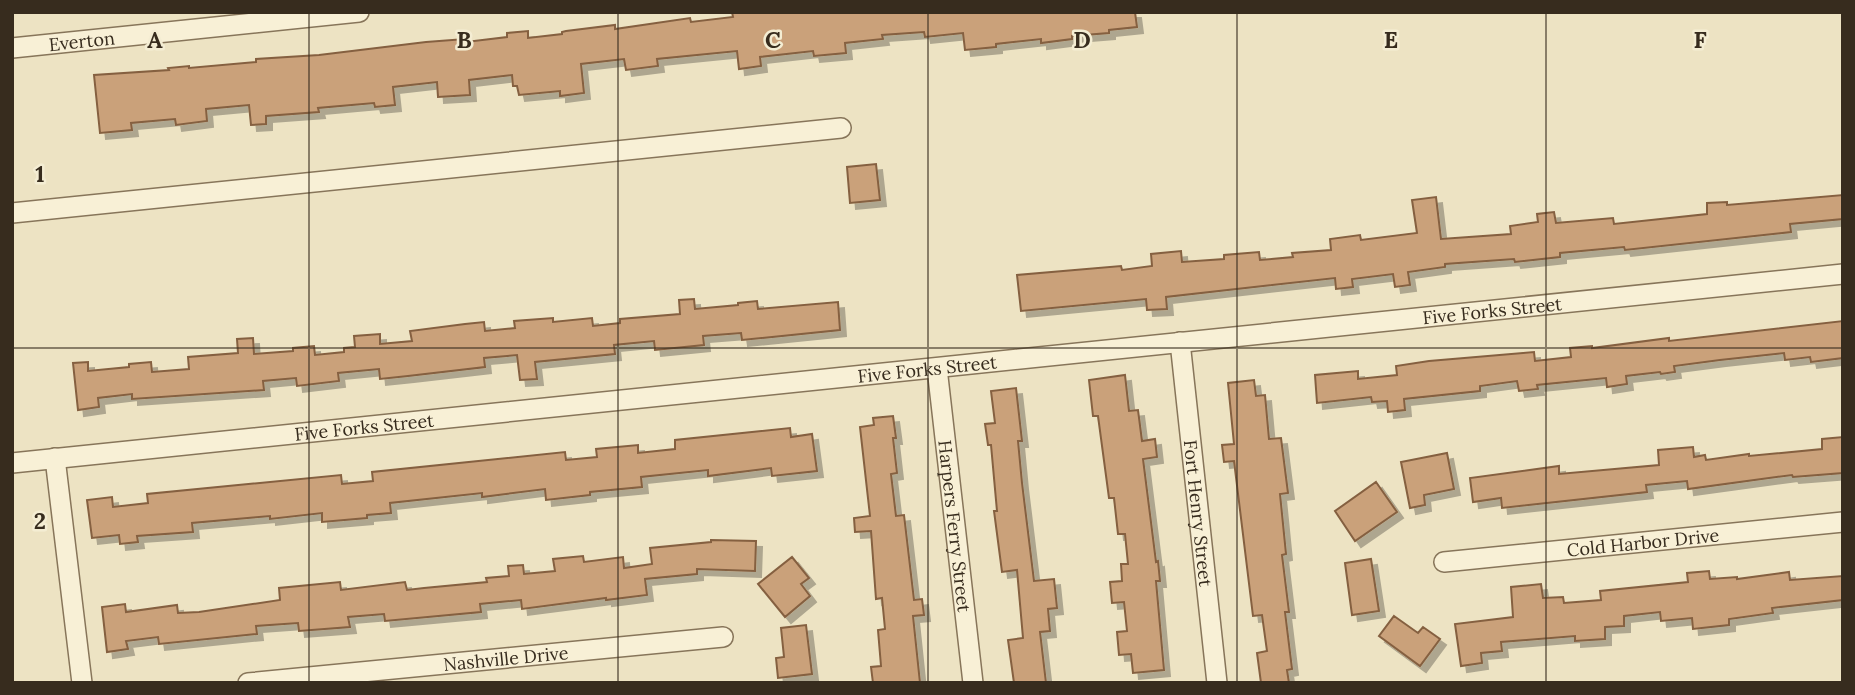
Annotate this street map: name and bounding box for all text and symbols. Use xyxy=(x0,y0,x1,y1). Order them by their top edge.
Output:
text: A xyxy=(147,25,163,54)
text: B xyxy=(456,25,472,54)
text: C xyxy=(765,25,781,54)
text: D xyxy=(1073,25,1091,54)
text: E xyxy=(1384,25,1398,54)
text: F xyxy=(1693,25,1707,54)
street label: Everton xyxy=(48,26,116,56)
text: 1 xyxy=(35,159,45,188)
street label: Five Forks Street xyxy=(1421,292,1563,329)
street label: Five Forks Street xyxy=(856,350,998,387)
street label: Five Forks Street xyxy=(293,408,435,445)
street label: Fort Henry Street xyxy=(1179,438,1218,588)
street label: Harpers Ferry Street xyxy=(934,439,976,613)
text: 2 xyxy=(34,506,46,535)
street label: Cold Harbor Drive xyxy=(1566,523,1721,561)
street label: Nashville Drive xyxy=(442,641,570,676)

